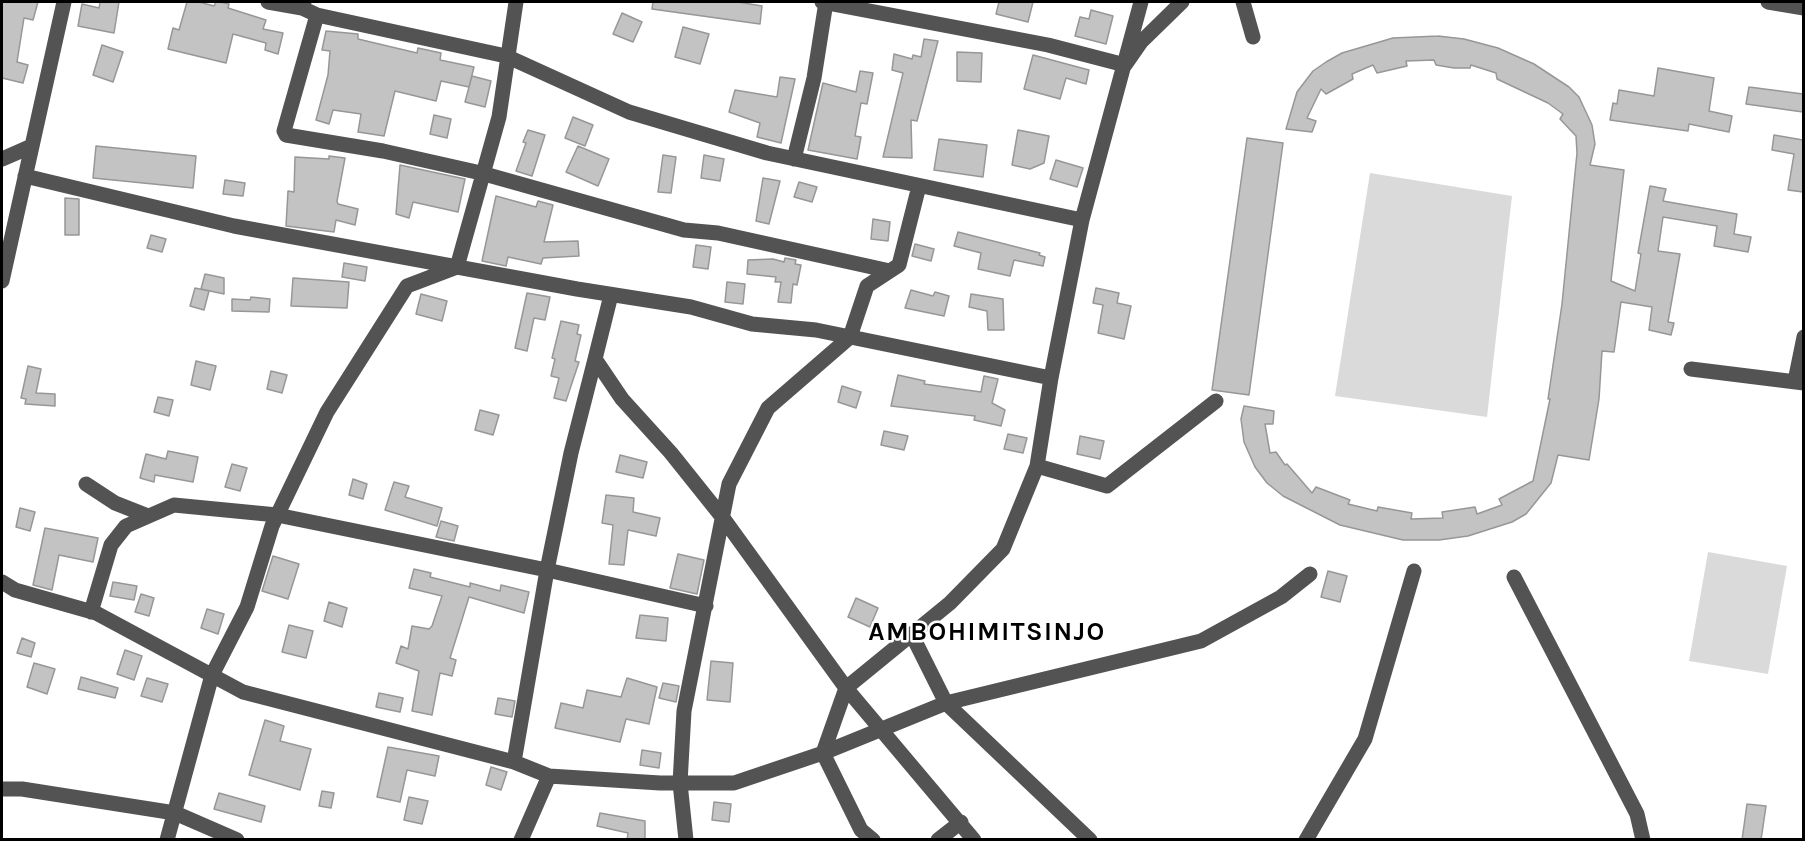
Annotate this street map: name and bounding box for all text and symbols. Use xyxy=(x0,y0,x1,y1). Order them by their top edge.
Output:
district label: AMBOHIMITSINJO xyxy=(868,617,1106,649)

